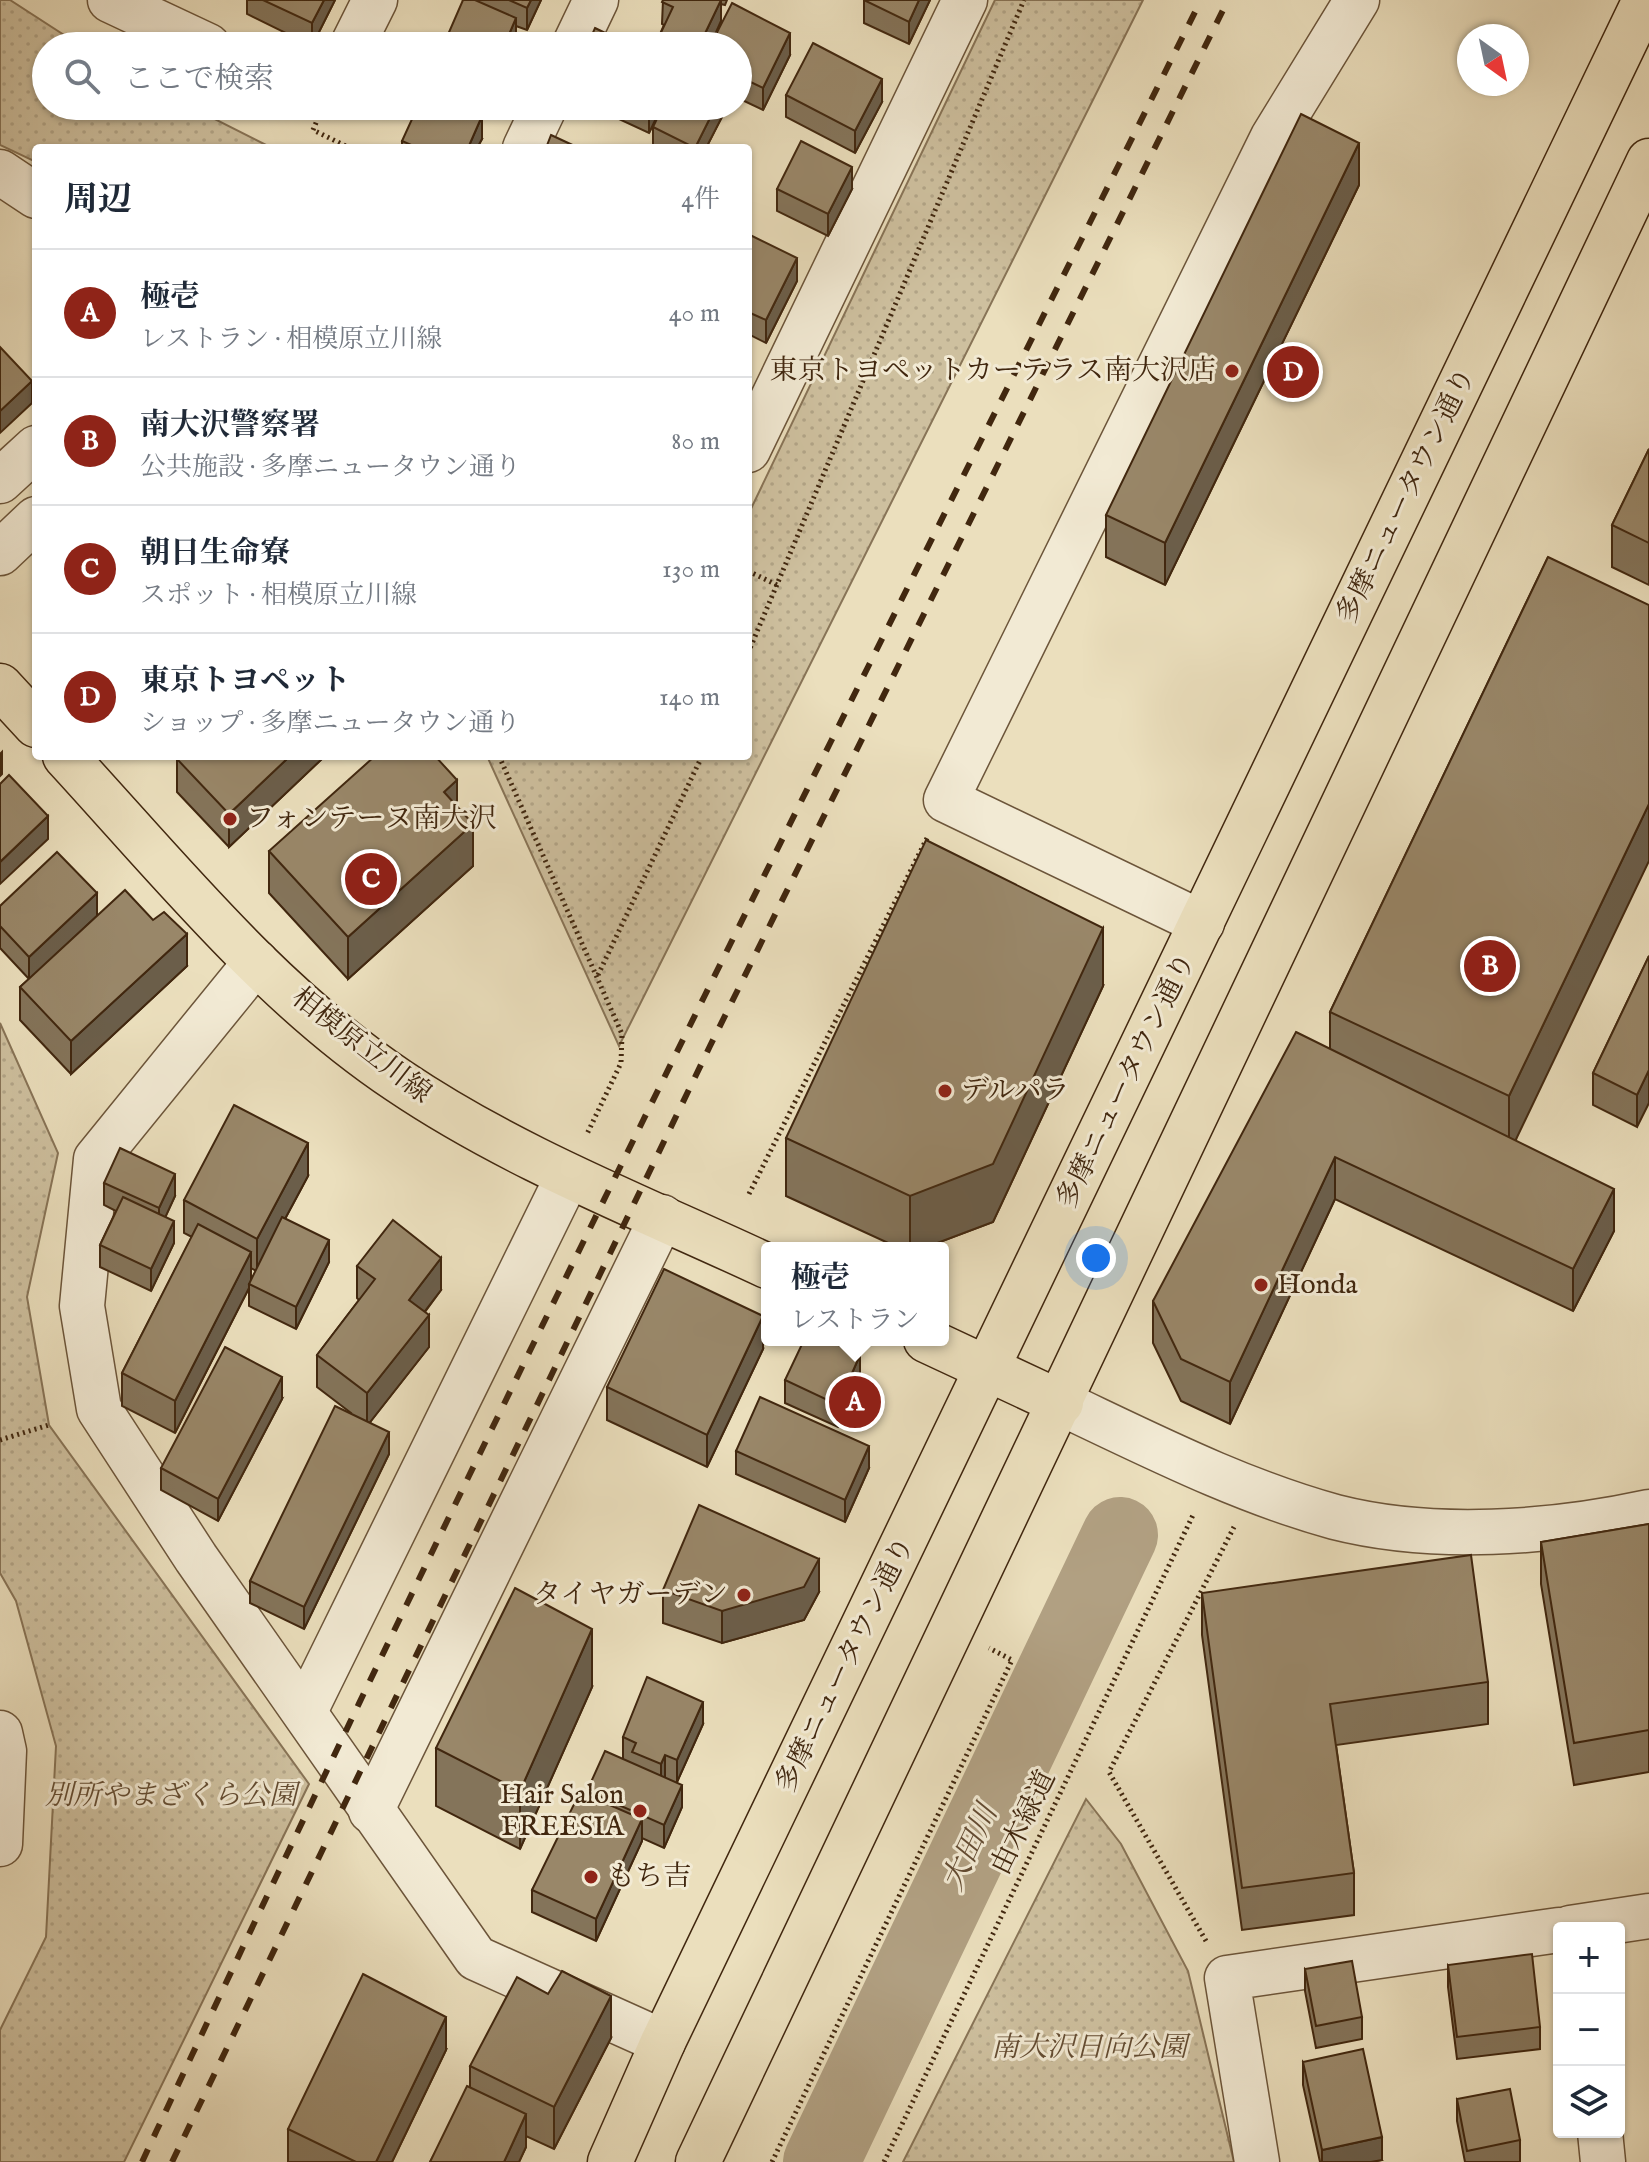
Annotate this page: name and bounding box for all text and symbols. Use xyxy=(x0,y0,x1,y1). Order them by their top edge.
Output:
north arrow xyxy=(1457,24,1529,96)
search box xyxy=(32,32,752,120)
icon: search xyxy=(60,54,104,98)
text: ここで検索 xyxy=(124,61,274,99)
text: 周辺 xyxy=(64,179,132,222)
text: 4件 xyxy=(681,183,720,216)
text: 極壱 xyxy=(140,279,200,317)
text: A xyxy=(81,297,99,330)
text: 40 m xyxy=(669,297,720,330)
text: レストラン · 相模原立川線 xyxy=(140,323,442,356)
pin: D xyxy=(1267,342,1319,402)
place label: 東京トヨペットカーテラス南大沢店 xyxy=(770,354,1216,389)
marker: 東京トヨペットカーテラス南大沢店 xyxy=(1223,362,1241,380)
street label: 多摩ニュータウン通り xyxy=(1330,362,1484,630)
text: 南大沢警察署 xyxy=(140,407,320,445)
text: B xyxy=(81,425,99,458)
text: 80 m xyxy=(671,425,720,458)
text: 公共施設 · 多摩ニュータウン通り xyxy=(140,451,521,484)
text: 朝日生命寮 xyxy=(140,535,290,573)
text: C xyxy=(81,553,99,586)
text: 130 m xyxy=(662,553,720,586)
text: スポット · 相模原立川線 xyxy=(140,579,417,612)
text: 東京トヨペット xyxy=(140,663,350,701)
text: D xyxy=(80,681,100,714)
text: 140 m xyxy=(659,681,720,714)
text: ショップ · 多摩ニュータウン通り xyxy=(140,707,521,740)
place label: フォンテーヌ南大沢 xyxy=(246,802,497,837)
marker: フォンテーヌ南大沢 xyxy=(221,810,239,828)
pin: C xyxy=(345,849,397,909)
pin: B xyxy=(1464,936,1516,996)
street label: 多摩ニュータウン通り xyxy=(1050,947,1204,1215)
street label: 相模原立川線 xyxy=(284,980,438,1112)
place label: デルパラ xyxy=(961,1074,1070,1109)
marker: デルパラ xyxy=(936,1082,954,1100)
your location xyxy=(1076,1238,1116,1278)
popup xyxy=(761,1242,949,1346)
text: 極壱 xyxy=(790,1260,850,1298)
place label: Honda xyxy=(1277,1268,1358,1303)
marker: Honda xyxy=(1252,1276,1270,1294)
text: レストラン xyxy=(790,1304,920,1337)
pin: A xyxy=(829,1372,881,1432)
street label: 多摩ニュータウン通り xyxy=(769,1531,923,1799)
place label: タイヤガーデン xyxy=(533,1578,728,1613)
marker: タイヤガーデン xyxy=(735,1586,753,1604)
street label: 由木緑道 xyxy=(984,1765,1064,1881)
place label: Hair Salon FREESIA xyxy=(500,1778,625,1845)
park label: 別所やまざくら公園 xyxy=(45,1779,301,1814)
water label: 大田川 xyxy=(935,1796,1009,1897)
marker: Hair Salon FREESIA xyxy=(631,1802,649,1820)
place label: もち吉 xyxy=(607,1860,691,1895)
marker: もち吉 xyxy=(582,1868,600,1886)
map controls xyxy=(1553,1922,1625,2138)
button: + xyxy=(1553,1922,1625,1994)
button: − xyxy=(1553,1994,1625,2066)
park label: 南大沢日向公園 xyxy=(991,2031,1191,2066)
button: layers xyxy=(1553,2066,1625,2138)

